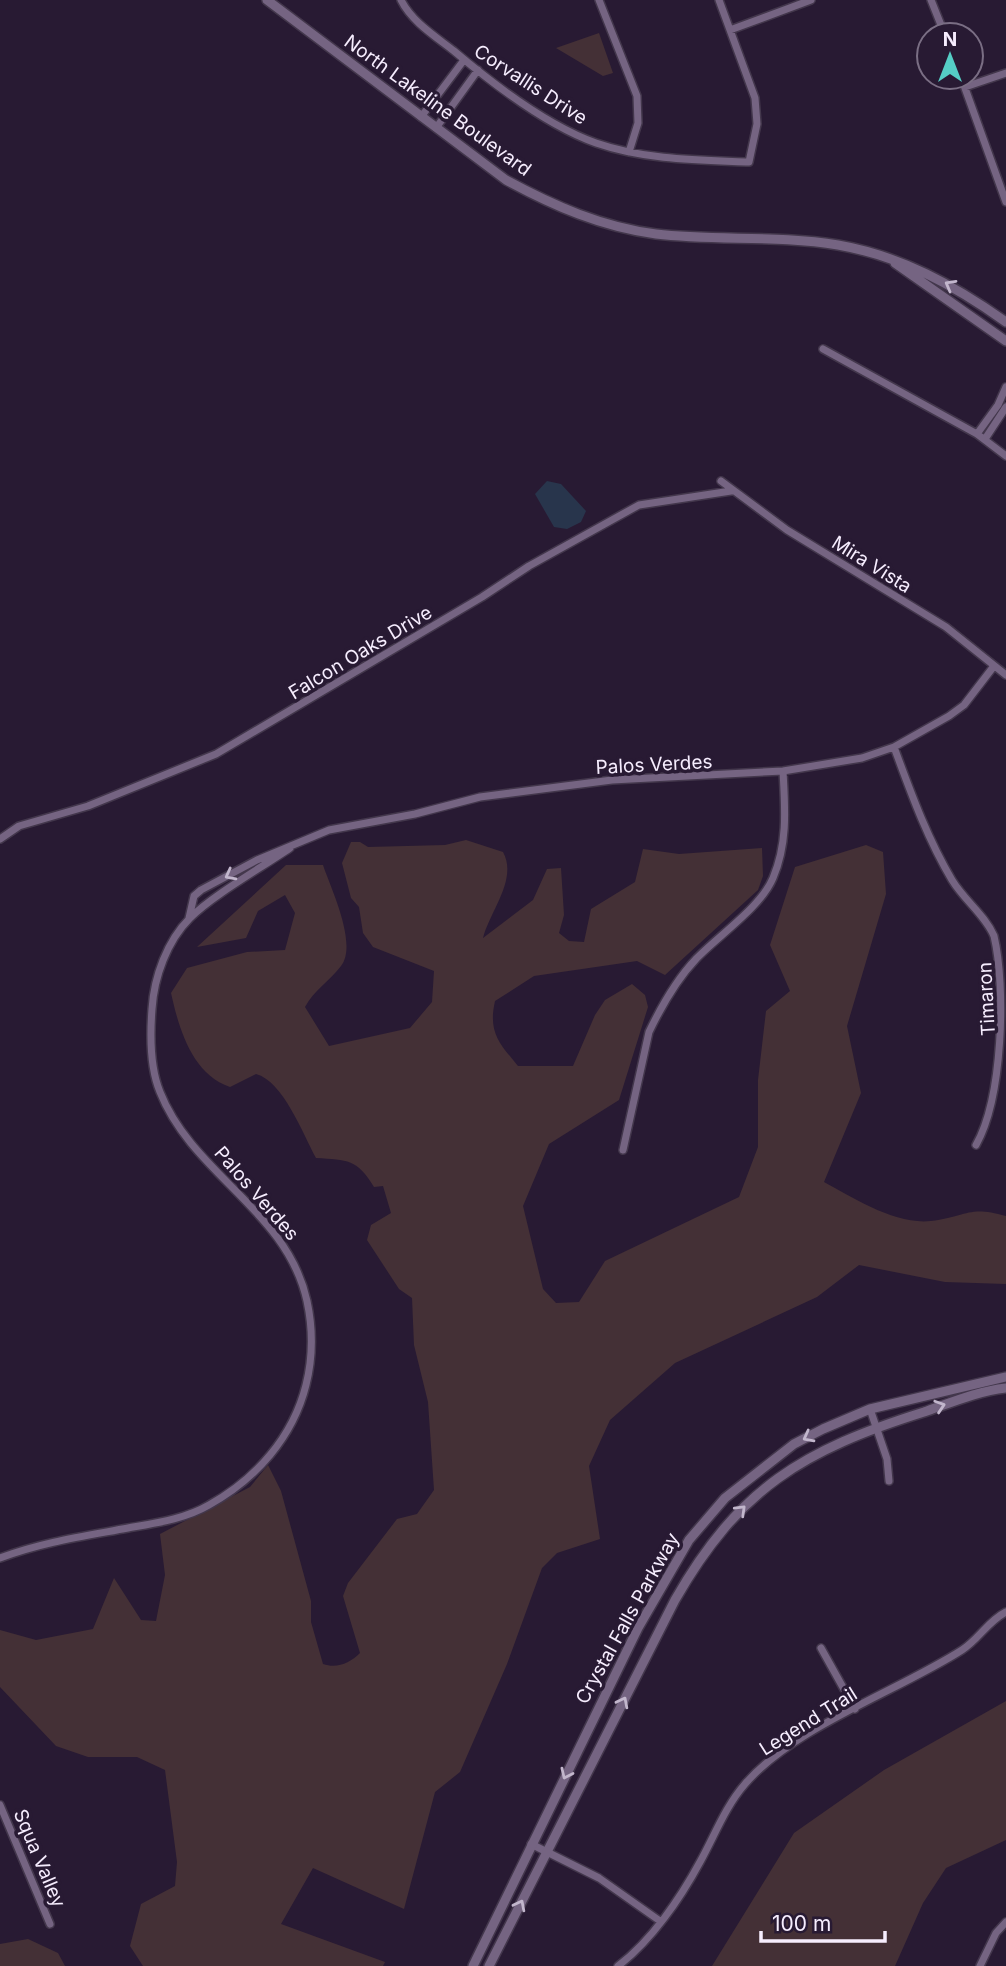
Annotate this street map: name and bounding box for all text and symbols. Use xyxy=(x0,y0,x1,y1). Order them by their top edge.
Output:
north arrow xyxy=(915,21,985,91)
text: N xyxy=(943,28,957,51)
street label: North Lakeline Boulevard xyxy=(340,30,536,181)
street label: Corvallis Drive xyxy=(470,39,592,130)
one-way arrow xyxy=(944,280,957,293)
street label: Mira Vista xyxy=(828,531,916,598)
street label: Falcon Oaks Drive xyxy=(284,601,436,704)
street label: Palos Verdes xyxy=(595,750,713,779)
one-way arrow xyxy=(225,866,237,880)
street label: Timaron xyxy=(973,962,1000,1036)
street label: Palos Verdes xyxy=(210,1142,304,1245)
one-way arrow xyxy=(934,1400,946,1415)
one-way arrow xyxy=(803,1428,815,1442)
one-way arrow xyxy=(733,1505,746,1518)
street label: Crystal Falls Parkway xyxy=(571,1528,684,1708)
street label: Legend Trail xyxy=(755,1682,861,1761)
one-way arrow xyxy=(614,1697,628,1709)
one-way arrow xyxy=(560,1767,574,1779)
street label: Squa Valley xyxy=(9,1806,71,1911)
scale bar xyxy=(761,1899,885,1943)
one-way arrow xyxy=(512,1900,526,1913)
text: 100 m xyxy=(772,1911,831,1936)

